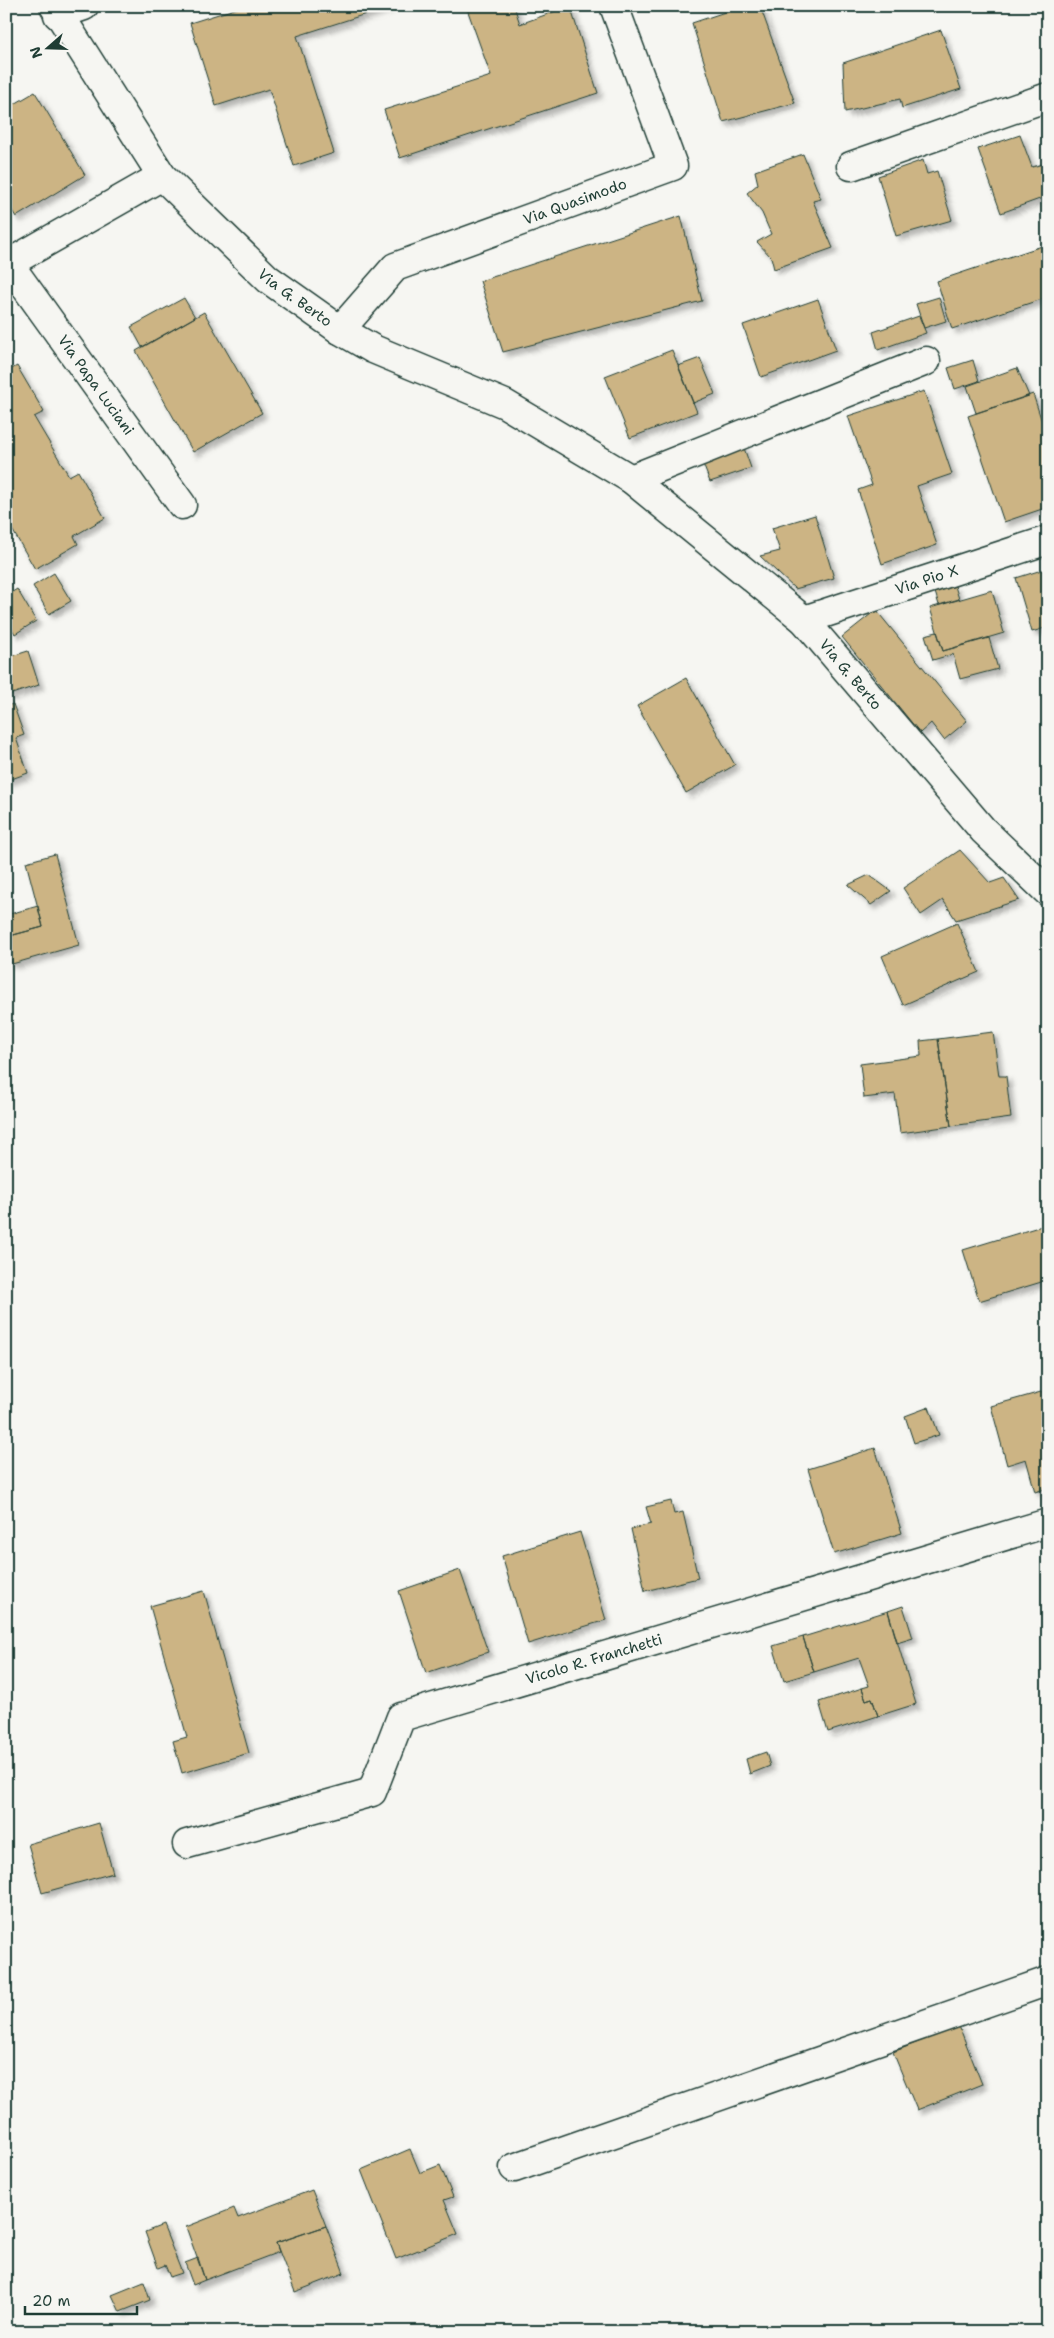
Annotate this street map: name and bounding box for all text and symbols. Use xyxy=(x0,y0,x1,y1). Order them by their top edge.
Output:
north arrow xyxy=(22,22,72,72)
text: N xyxy=(25,44,46,61)
street label: Via Quasimodo xyxy=(520,174,629,230)
street label: Via G. Berto xyxy=(253,264,336,331)
street label: Via Papa Luciani xyxy=(53,331,139,439)
street label: Via Pio X xyxy=(893,560,961,599)
street label: Via G. Berto xyxy=(815,635,886,714)
street label: Vicolo R. Franchetti xyxy=(523,1629,665,1689)
scale bar xyxy=(25,2283,138,2315)
text: 20 m xyxy=(32,2291,71,2311)

